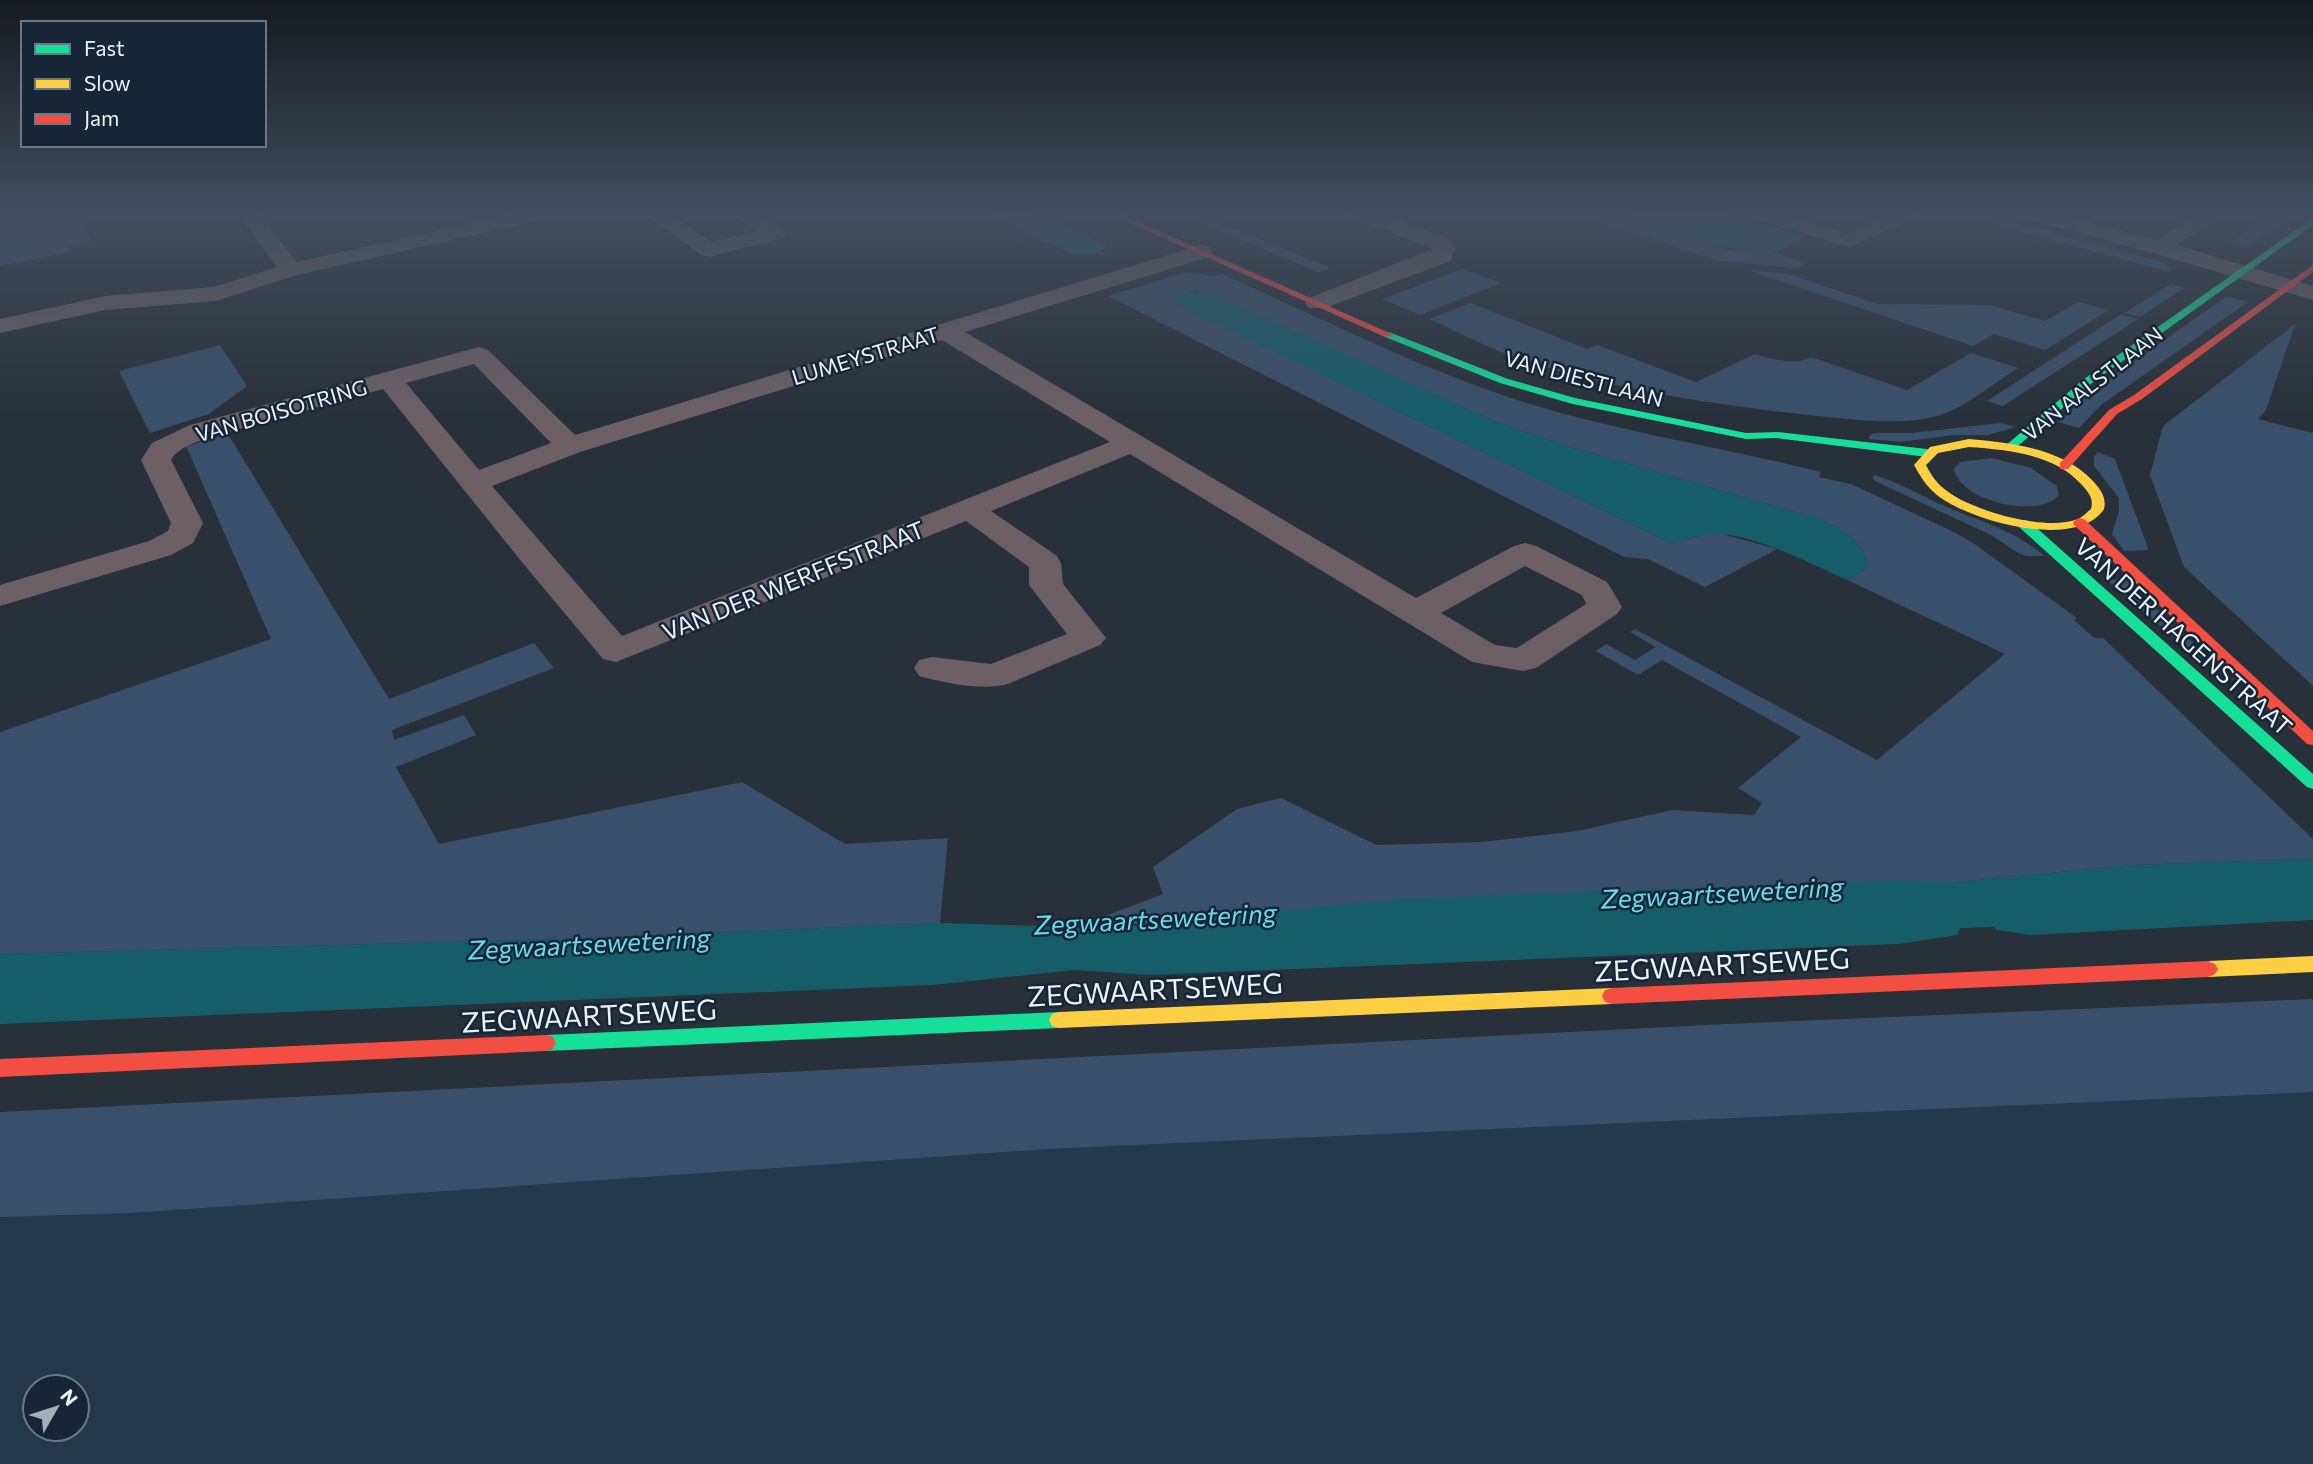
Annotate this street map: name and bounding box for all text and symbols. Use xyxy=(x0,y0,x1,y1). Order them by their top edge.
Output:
legend xyxy=(21,21,266,147)
text: Fast xyxy=(84,35,125,60)
text: Slow xyxy=(84,70,131,95)
text: Jam xyxy=(84,105,119,130)
street label: LUMEYSTRAAT xyxy=(788,321,942,389)
street label: VAN AALSTLAAN xyxy=(2017,321,2167,445)
street label: VAN DIESTLAAN xyxy=(1502,345,1666,411)
street label: VAN BOISOTRING xyxy=(192,374,370,446)
street label: VAN DER WERFFSTRAAT xyxy=(658,514,928,646)
street label: VAN DER HAGENSTRAAT xyxy=(2070,531,2298,741)
water label: Zegwaartsewetering xyxy=(1599,870,1845,914)
water label: Zegwaartsewetering xyxy=(1032,896,1278,940)
water label: Zegwaartsewetering xyxy=(466,921,712,965)
street label: ZEGWAARTSEWEG xyxy=(1593,940,1851,988)
street label: ZEGWAARTSEWEG xyxy=(1026,965,1284,1013)
street label: ZEGWAARTSEWEG xyxy=(460,991,718,1039)
north arrow xyxy=(21,1373,91,1443)
text: N xyxy=(56,1384,83,1410)

